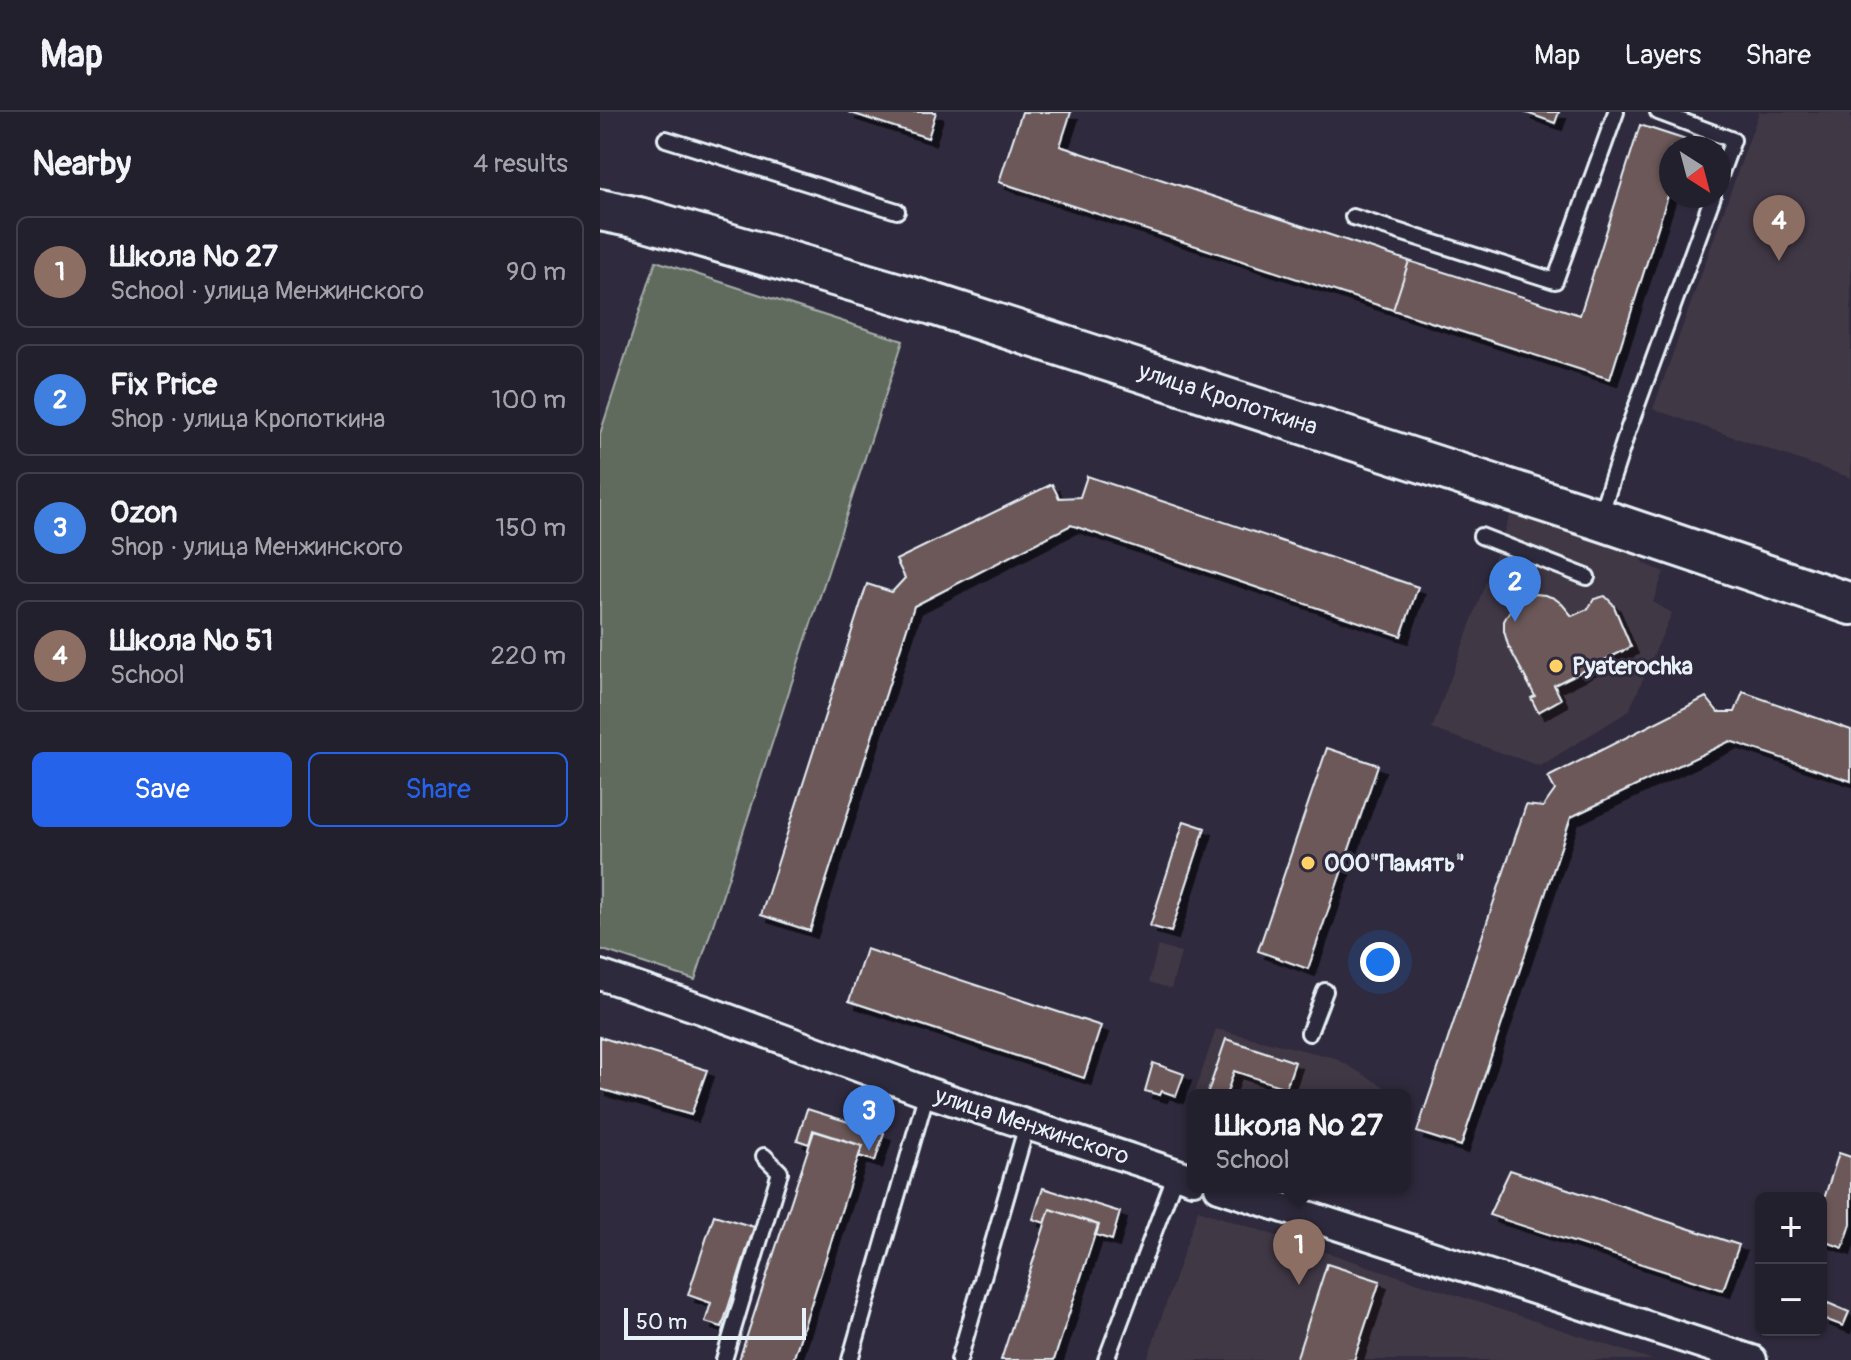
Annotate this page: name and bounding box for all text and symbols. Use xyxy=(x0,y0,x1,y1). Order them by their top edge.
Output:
text: Map xyxy=(40,31,103,79)
text: Map xyxy=(1534,38,1580,73)
text: Layers xyxy=(1624,38,1701,73)
text: Share xyxy=(1745,38,1811,73)
north arrow xyxy=(1659,136,1731,208)
text: Nearby xyxy=(32,143,131,186)
text: 4 results xyxy=(473,148,568,180)
pin: 4 xyxy=(1753,195,1805,261)
text: Школа № 27 xyxy=(110,238,278,275)
text: 1 xyxy=(55,256,65,288)
text: 90 m xyxy=(506,256,566,288)
text: School · улица Менжинского xyxy=(110,275,424,307)
street label: улица Кропоткина xyxy=(1134,356,1321,442)
text: Fix Price xyxy=(110,366,217,403)
text: 2 xyxy=(53,384,67,416)
text: 100 m xyxy=(492,384,566,416)
text: Shop · улица Кропоткина xyxy=(110,403,385,435)
text: Ozon xyxy=(110,494,177,531)
text: 3 xyxy=(53,512,67,544)
text: 150 m xyxy=(495,512,566,544)
text: Shop · улица Менжинского xyxy=(110,531,403,563)
pin: 2 xyxy=(1489,556,1541,622)
text: Школа № 51 xyxy=(110,622,273,659)
text: 4 xyxy=(52,640,68,672)
text: 220 m xyxy=(490,640,566,672)
place label: Pyaterochka xyxy=(1572,652,1693,681)
marker: Pyaterochka xyxy=(1547,657,1565,675)
text: School xyxy=(110,659,185,691)
button: Save xyxy=(32,752,292,827)
button: Share xyxy=(308,752,568,827)
place label: ООО"Память" xyxy=(1324,849,1465,878)
marker: ООО"Память" xyxy=(1299,854,1317,872)
your location xyxy=(1360,942,1400,982)
street label: улица Менжинского xyxy=(930,1081,1133,1171)
pin: 3 xyxy=(843,1085,895,1151)
popup xyxy=(1187,1089,1411,1193)
text: Школа № 27 xyxy=(1215,1107,1383,1144)
text: School xyxy=(1215,1144,1290,1176)
map controls xyxy=(1755,1192,1827,1336)
button: + xyxy=(1755,1192,1827,1264)
pin: 1 xyxy=(1273,1219,1325,1285)
button: − xyxy=(1755,1264,1827,1336)
scale bar xyxy=(624,1304,806,1340)
text: 50 m xyxy=(636,1308,687,1336)

